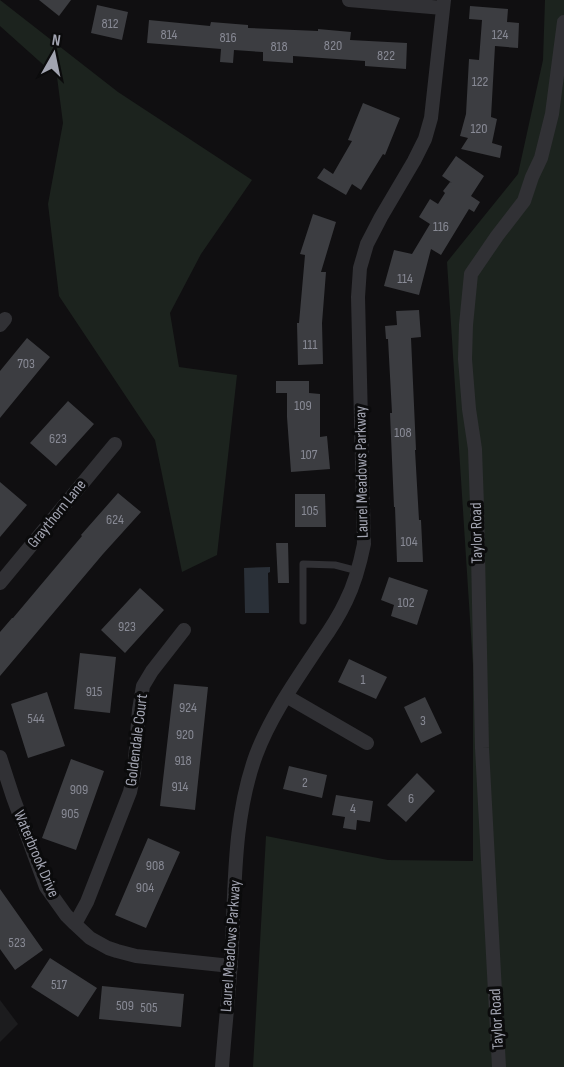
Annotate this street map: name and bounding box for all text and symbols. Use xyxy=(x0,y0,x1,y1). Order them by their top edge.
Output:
house number: 812 xyxy=(102,15,119,32)
north arrow xyxy=(24,24,84,84)
house number: 814 xyxy=(161,26,178,43)
house number: 124 xyxy=(492,26,508,43)
house number: 816 xyxy=(219,29,237,46)
text: N xyxy=(50,31,62,51)
house number: 820 xyxy=(324,37,342,54)
house number: 818 xyxy=(270,38,288,55)
house number: 822 xyxy=(377,47,395,64)
house number: 122 xyxy=(472,73,489,90)
house number: 120 xyxy=(470,120,488,137)
house number: 116 xyxy=(433,218,449,235)
house number: 114 xyxy=(397,270,413,287)
house number: 111 xyxy=(303,336,317,353)
house number: 703 xyxy=(17,355,35,372)
house number: 109 xyxy=(294,397,312,414)
street label: Laurel Meadows Parkway xyxy=(351,406,373,538)
house number: 108 xyxy=(394,424,412,441)
house number: 623 xyxy=(49,430,67,447)
house number: 107 xyxy=(301,446,318,463)
street label: Graythorn Lane xyxy=(24,476,90,552)
house number: 105 xyxy=(302,502,319,519)
street label: Taylor Road xyxy=(467,502,487,564)
house number: 624 xyxy=(106,511,124,528)
house number: 104 xyxy=(401,533,418,550)
house number: 102 xyxy=(398,594,415,611)
house number: 923 xyxy=(118,618,136,635)
house number: 1 xyxy=(361,671,366,688)
house number: 915 xyxy=(86,683,103,700)
street label: Goldendale Court xyxy=(122,693,152,787)
house number: 924 xyxy=(179,699,197,716)
house number: 544 xyxy=(27,710,45,727)
house number: 3 xyxy=(420,712,426,729)
house number: 920 xyxy=(176,726,194,743)
house number: 918 xyxy=(174,752,192,769)
house number: 2 xyxy=(302,774,308,791)
house number: 914 xyxy=(172,778,189,795)
house number: 909 xyxy=(70,781,88,798)
house number: 6 xyxy=(408,790,414,807)
house number: 4 xyxy=(350,800,356,817)
house number: 905 xyxy=(61,805,79,822)
street label: Waterbrook Drive xyxy=(9,808,63,900)
house number: 908 xyxy=(146,857,164,874)
house number: 904 xyxy=(136,879,154,896)
street label: Laurel Meadows Parkway xyxy=(217,879,245,1013)
house number: 523 xyxy=(8,934,26,951)
house number: 517 xyxy=(51,976,67,993)
street label: Taylor Road xyxy=(486,988,508,1050)
house number: 509 xyxy=(116,997,134,1014)
house number: 505 xyxy=(140,999,158,1016)

